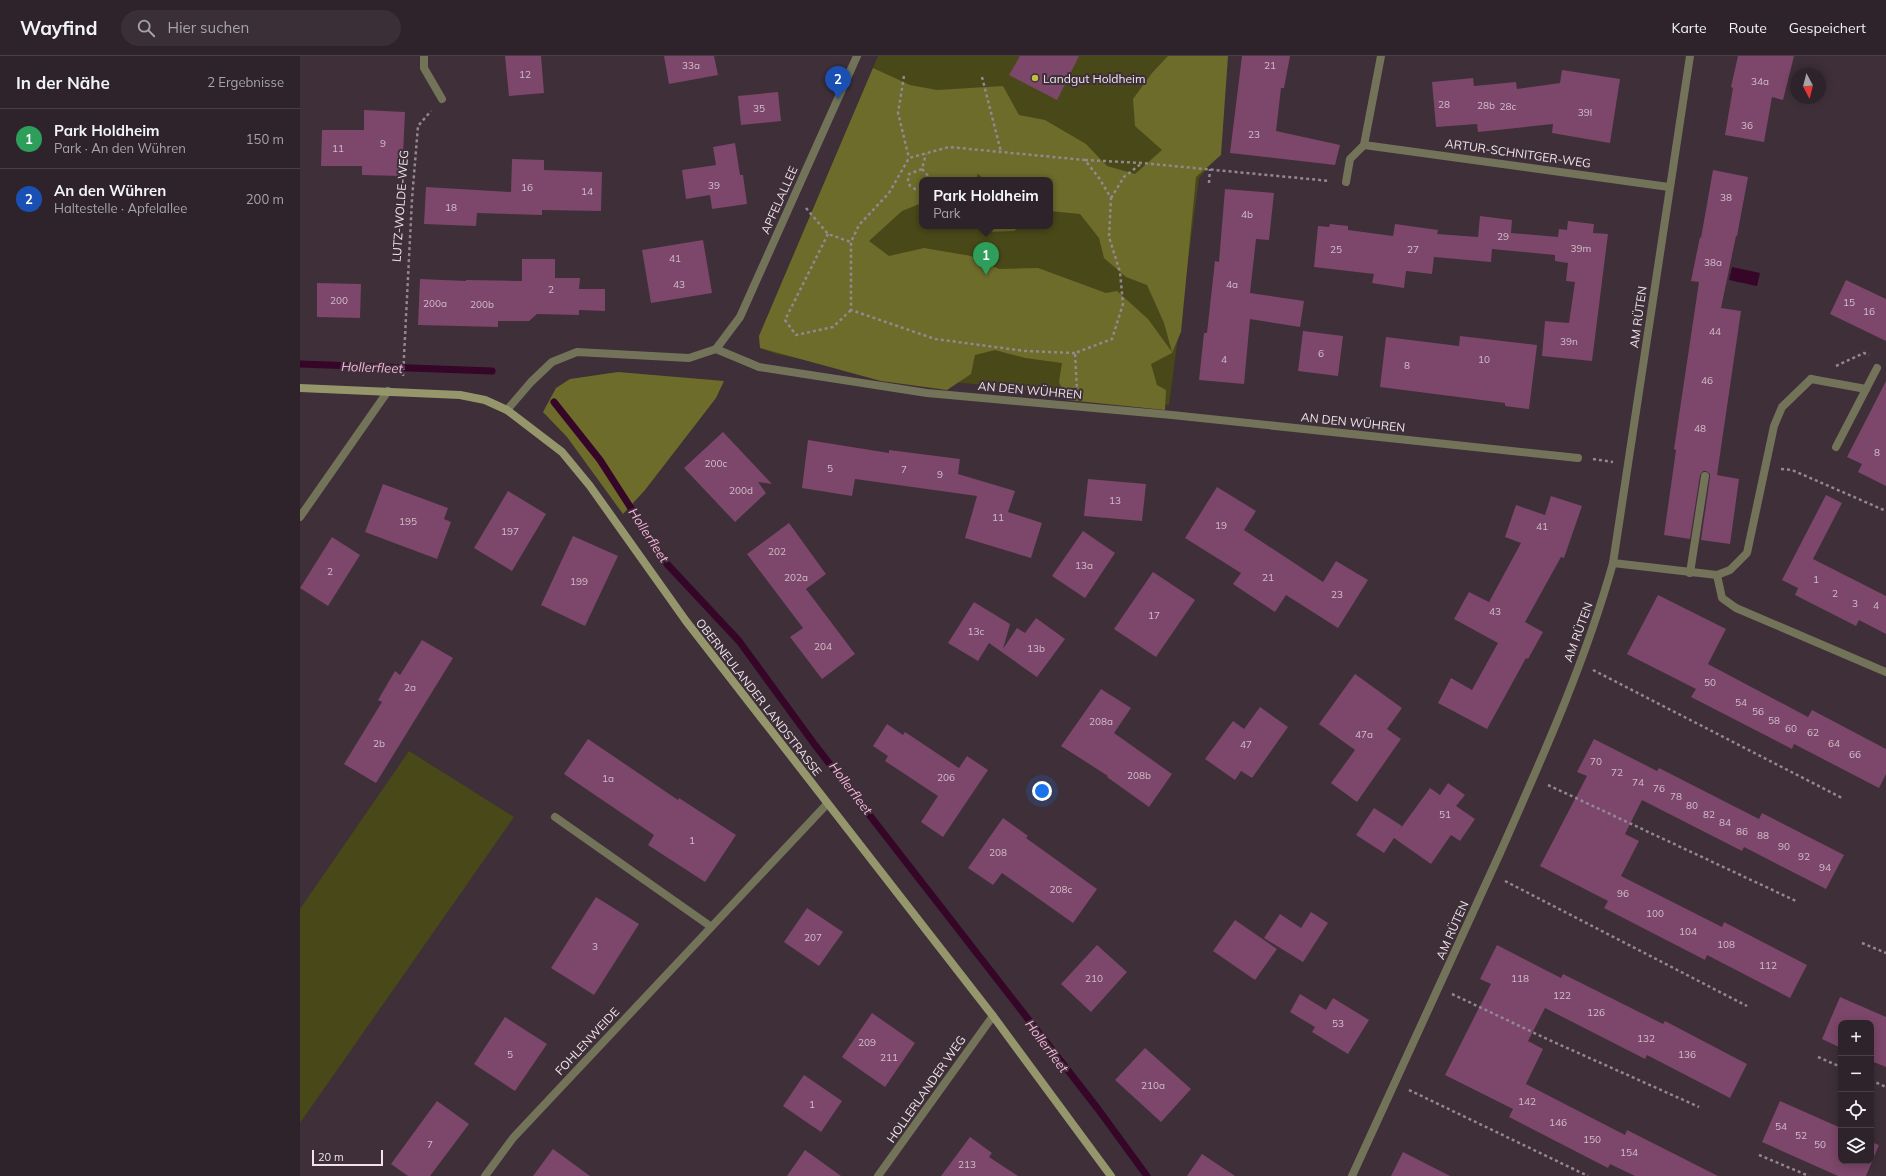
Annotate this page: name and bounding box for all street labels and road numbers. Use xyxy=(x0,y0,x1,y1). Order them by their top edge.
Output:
street label: ARTUR-SCHNITGER-WEG xyxy=(1444,135,1592,171)
street label: LUTZ-WOLDE-WEG xyxy=(389,149,411,263)
street label: APFELALLEE xyxy=(757,164,801,236)
street label: AM RÜTEN xyxy=(1626,285,1650,349)
street label: AN DEN WÜHREN xyxy=(977,378,1083,402)
street label: AN DEN WÜHREN xyxy=(1300,409,1406,435)
street label: AM RÜTEN xyxy=(1560,600,1596,664)
street label: OBERNEULANDER LANDSTRASSE xyxy=(693,615,825,779)
street label: AM RÜTEN xyxy=(1432,898,1472,962)
street label: FOHLENWEIDE xyxy=(552,1004,622,1078)
street label: HOLLERLANDER WEG xyxy=(883,1032,969,1146)

